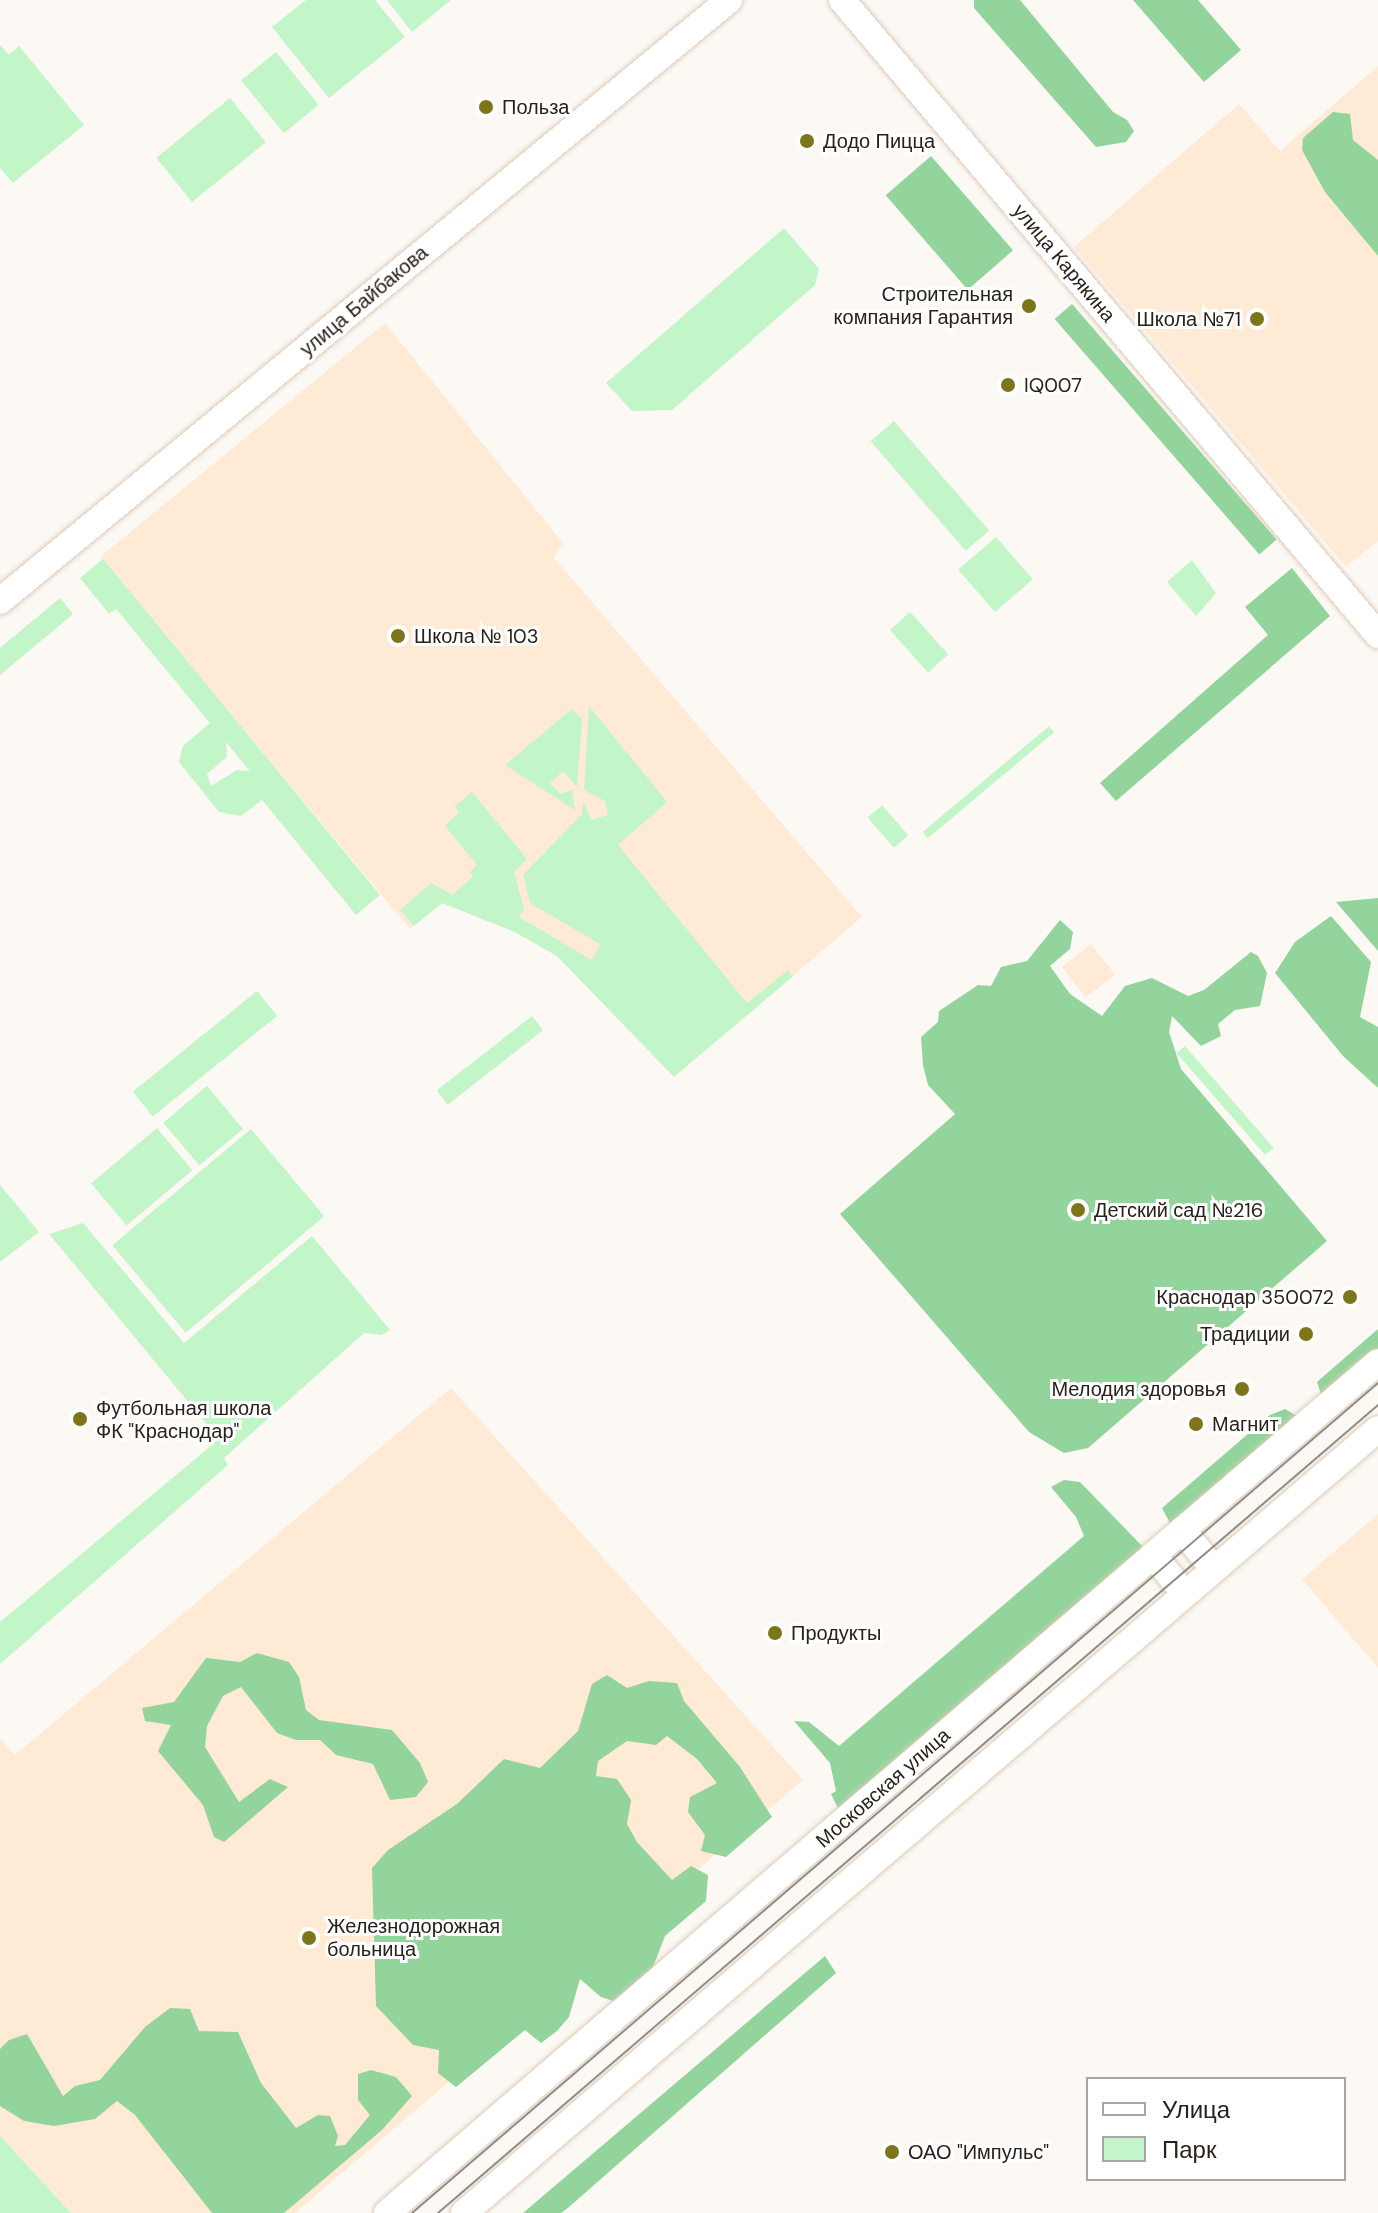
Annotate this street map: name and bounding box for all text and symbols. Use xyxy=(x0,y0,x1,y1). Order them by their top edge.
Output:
place label: Польза xyxy=(502,95,569,119)
marker: Польза xyxy=(477,98,495,116)
place label: Додо Пицца xyxy=(823,129,935,153)
marker: Додо Пицца xyxy=(798,132,816,150)
street label: улица Карякина xyxy=(1008,199,1120,327)
street label: улица Байбакова xyxy=(295,241,433,361)
place label: Строительная компания Гарантия xyxy=(834,282,1013,329)
marker: Строительная компания Гарантия xyxy=(1020,297,1038,315)
place label: Школа №71 xyxy=(1136,307,1241,331)
marker: Школа №71 xyxy=(1248,310,1266,328)
place label: IQ007 xyxy=(1024,373,1082,397)
marker: IQ007 xyxy=(999,376,1017,394)
place label: Школа № 103 xyxy=(414,624,539,648)
marker: Школа № 103 xyxy=(389,627,407,645)
place label: Детский сад №216 xyxy=(1094,1198,1263,1222)
marker: Детский сад №216 xyxy=(1069,1201,1087,1219)
place label: Краснодар 350072 xyxy=(1156,1285,1334,1309)
marker: Краснодар 350072 xyxy=(1341,1288,1359,1306)
place label: Традиции xyxy=(1200,1322,1290,1346)
marker: Традиции xyxy=(1297,1325,1315,1343)
place label: Мелодия здоровья xyxy=(1051,1377,1226,1401)
marker: Мелодия здоровья xyxy=(1233,1380,1251,1398)
place label: Футбольная школа ФК "Краснодар" xyxy=(96,1396,271,1443)
marker: Футбольная школа ФК "Краснодар" xyxy=(71,1410,89,1428)
place label: Магнит xyxy=(1212,1412,1279,1436)
marker: Магнит xyxy=(1187,1415,1205,1433)
place label: Продукты xyxy=(791,1621,881,1645)
marker: Продукты xyxy=(766,1624,784,1642)
street label: Московская улица xyxy=(811,1723,955,1853)
place label: Железнодорожная больница xyxy=(327,1914,500,1961)
marker: Железнодорожная больница xyxy=(298,1927,320,1949)
legend xyxy=(1086,2077,1346,2181)
text: Улица xyxy=(1162,2094,1230,2125)
text: Парк xyxy=(1162,2134,1216,2165)
place label: ОАО "Импульс" xyxy=(908,2140,1049,2164)
marker: ОАО "Импульс" xyxy=(883,2143,901,2161)

